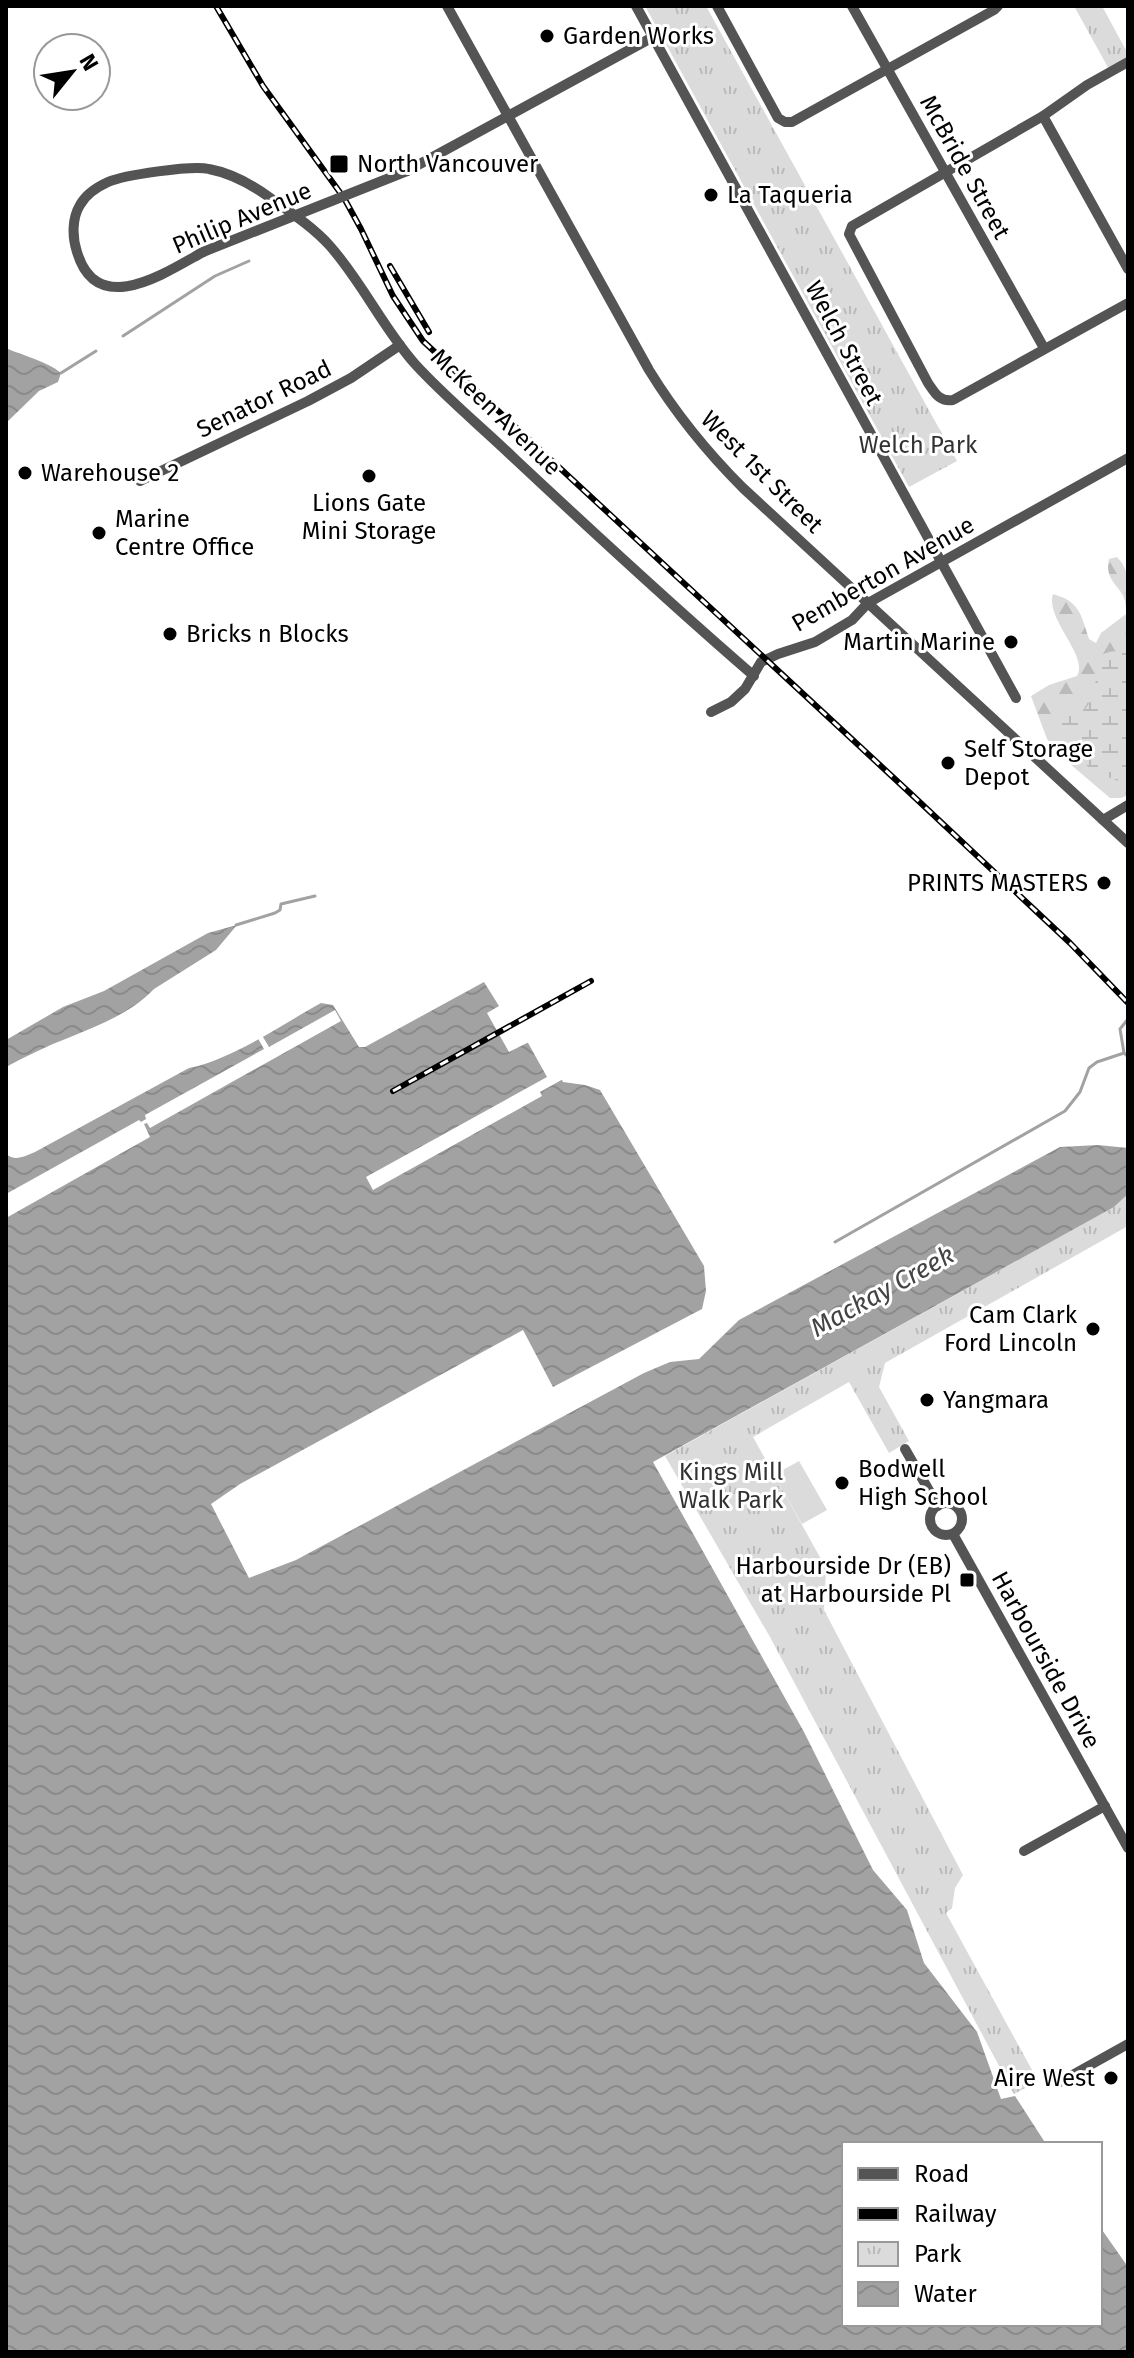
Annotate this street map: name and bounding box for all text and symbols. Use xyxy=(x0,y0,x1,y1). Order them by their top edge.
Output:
place label: Garden Works xyxy=(563,22,714,50)
marker: Garden Works xyxy=(538,27,556,45)
north arrow xyxy=(32,32,112,112)
text: N xyxy=(74,49,104,75)
street label: McBride Street xyxy=(914,90,1016,244)
place label: North Vancouver xyxy=(357,150,539,178)
marker: North Vancouver xyxy=(328,153,350,175)
street label: Philip Avenue xyxy=(168,176,316,260)
place label: La Taqueria xyxy=(727,181,853,209)
marker: La Taqueria xyxy=(702,186,720,204)
street label: Welch Street xyxy=(800,276,889,410)
street label: McKeen Avenue xyxy=(425,343,567,481)
street label: Senator Road xyxy=(192,354,336,444)
street label: West 1st Street xyxy=(695,405,829,539)
park label: Welch Park xyxy=(859,431,978,459)
place label: Warehouse 2 xyxy=(41,459,179,487)
marker: Warehouse 2 xyxy=(16,464,34,482)
marker: Lions Gate Mini Storage xyxy=(360,467,378,485)
place label: Lions Gate Mini Storage xyxy=(302,489,436,545)
place label: Marine Centre Office xyxy=(115,505,254,561)
street label: Pemberton Avenue xyxy=(787,510,979,638)
marker: Marine Centre Office xyxy=(90,524,108,542)
place label: Bricks n Blocks xyxy=(186,620,349,648)
marker: Bricks n Blocks xyxy=(161,625,179,643)
place label: Martin Marine xyxy=(843,628,995,656)
marker: Martin Marine xyxy=(1002,633,1020,651)
place label: Self Storage Depot xyxy=(964,735,1093,791)
marker: Self Storage Depot xyxy=(939,754,957,772)
place label: PRINTS MASTERS xyxy=(907,869,1088,897)
marker: PRINTS MASTERS xyxy=(1095,874,1113,892)
water label: Mackay Creek xyxy=(805,1239,959,1344)
place label: Cam Clark Ford Lincoln xyxy=(944,1301,1078,1357)
marker: Cam Clark Ford Lincoln xyxy=(1084,1320,1102,1338)
place label: Yangmara xyxy=(943,1386,1049,1414)
marker: Yangmara xyxy=(918,1391,936,1409)
place label: Bodwell High School xyxy=(858,1455,988,1511)
park label: Kings Mill Walk Park xyxy=(679,1458,784,1514)
marker: Bodwell High School xyxy=(833,1474,851,1492)
place label: Harbourside Dr (EB) at Harbourside Pl xyxy=(735,1552,951,1608)
street label: Harbourside Drive xyxy=(986,1567,1106,1753)
marker: Harbourside Dr (EB) at Harbourside Pl xyxy=(958,1571,976,1589)
place label: Aire West xyxy=(994,2064,1095,2092)
marker: Aire West xyxy=(1102,2069,1120,2087)
legend xyxy=(842,2142,1102,2326)
text: Road xyxy=(914,2160,969,2188)
text: Railway xyxy=(914,2200,997,2228)
text: Park xyxy=(914,2240,962,2268)
text: Water xyxy=(914,2280,978,2308)

